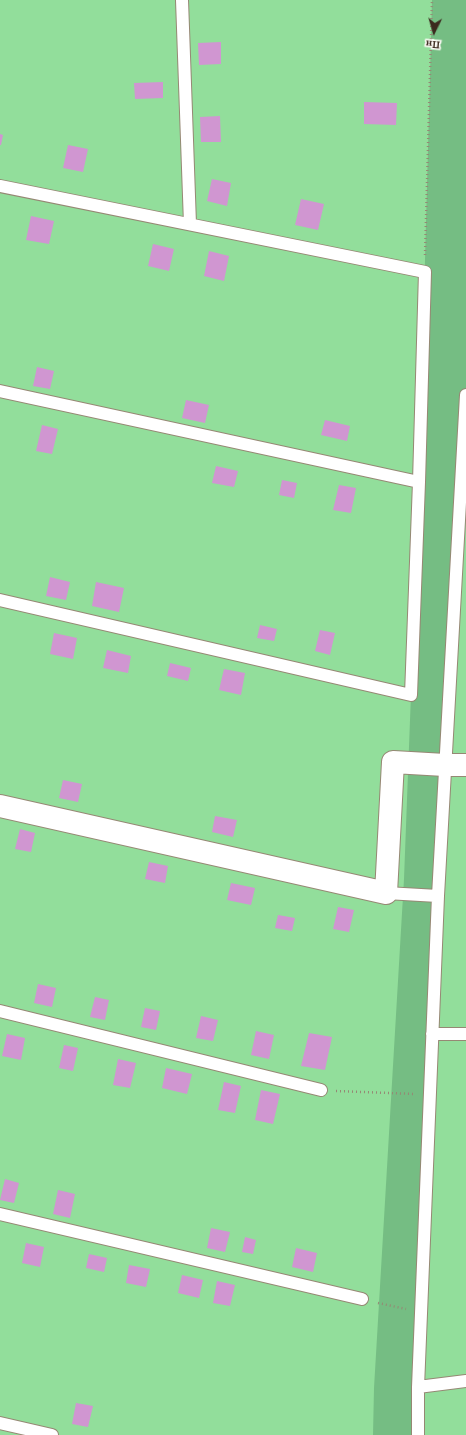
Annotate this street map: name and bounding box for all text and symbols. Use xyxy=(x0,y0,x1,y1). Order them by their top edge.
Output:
north arrow xyxy=(414,12,454,52)
text: Пн xyxy=(425,36,441,53)

